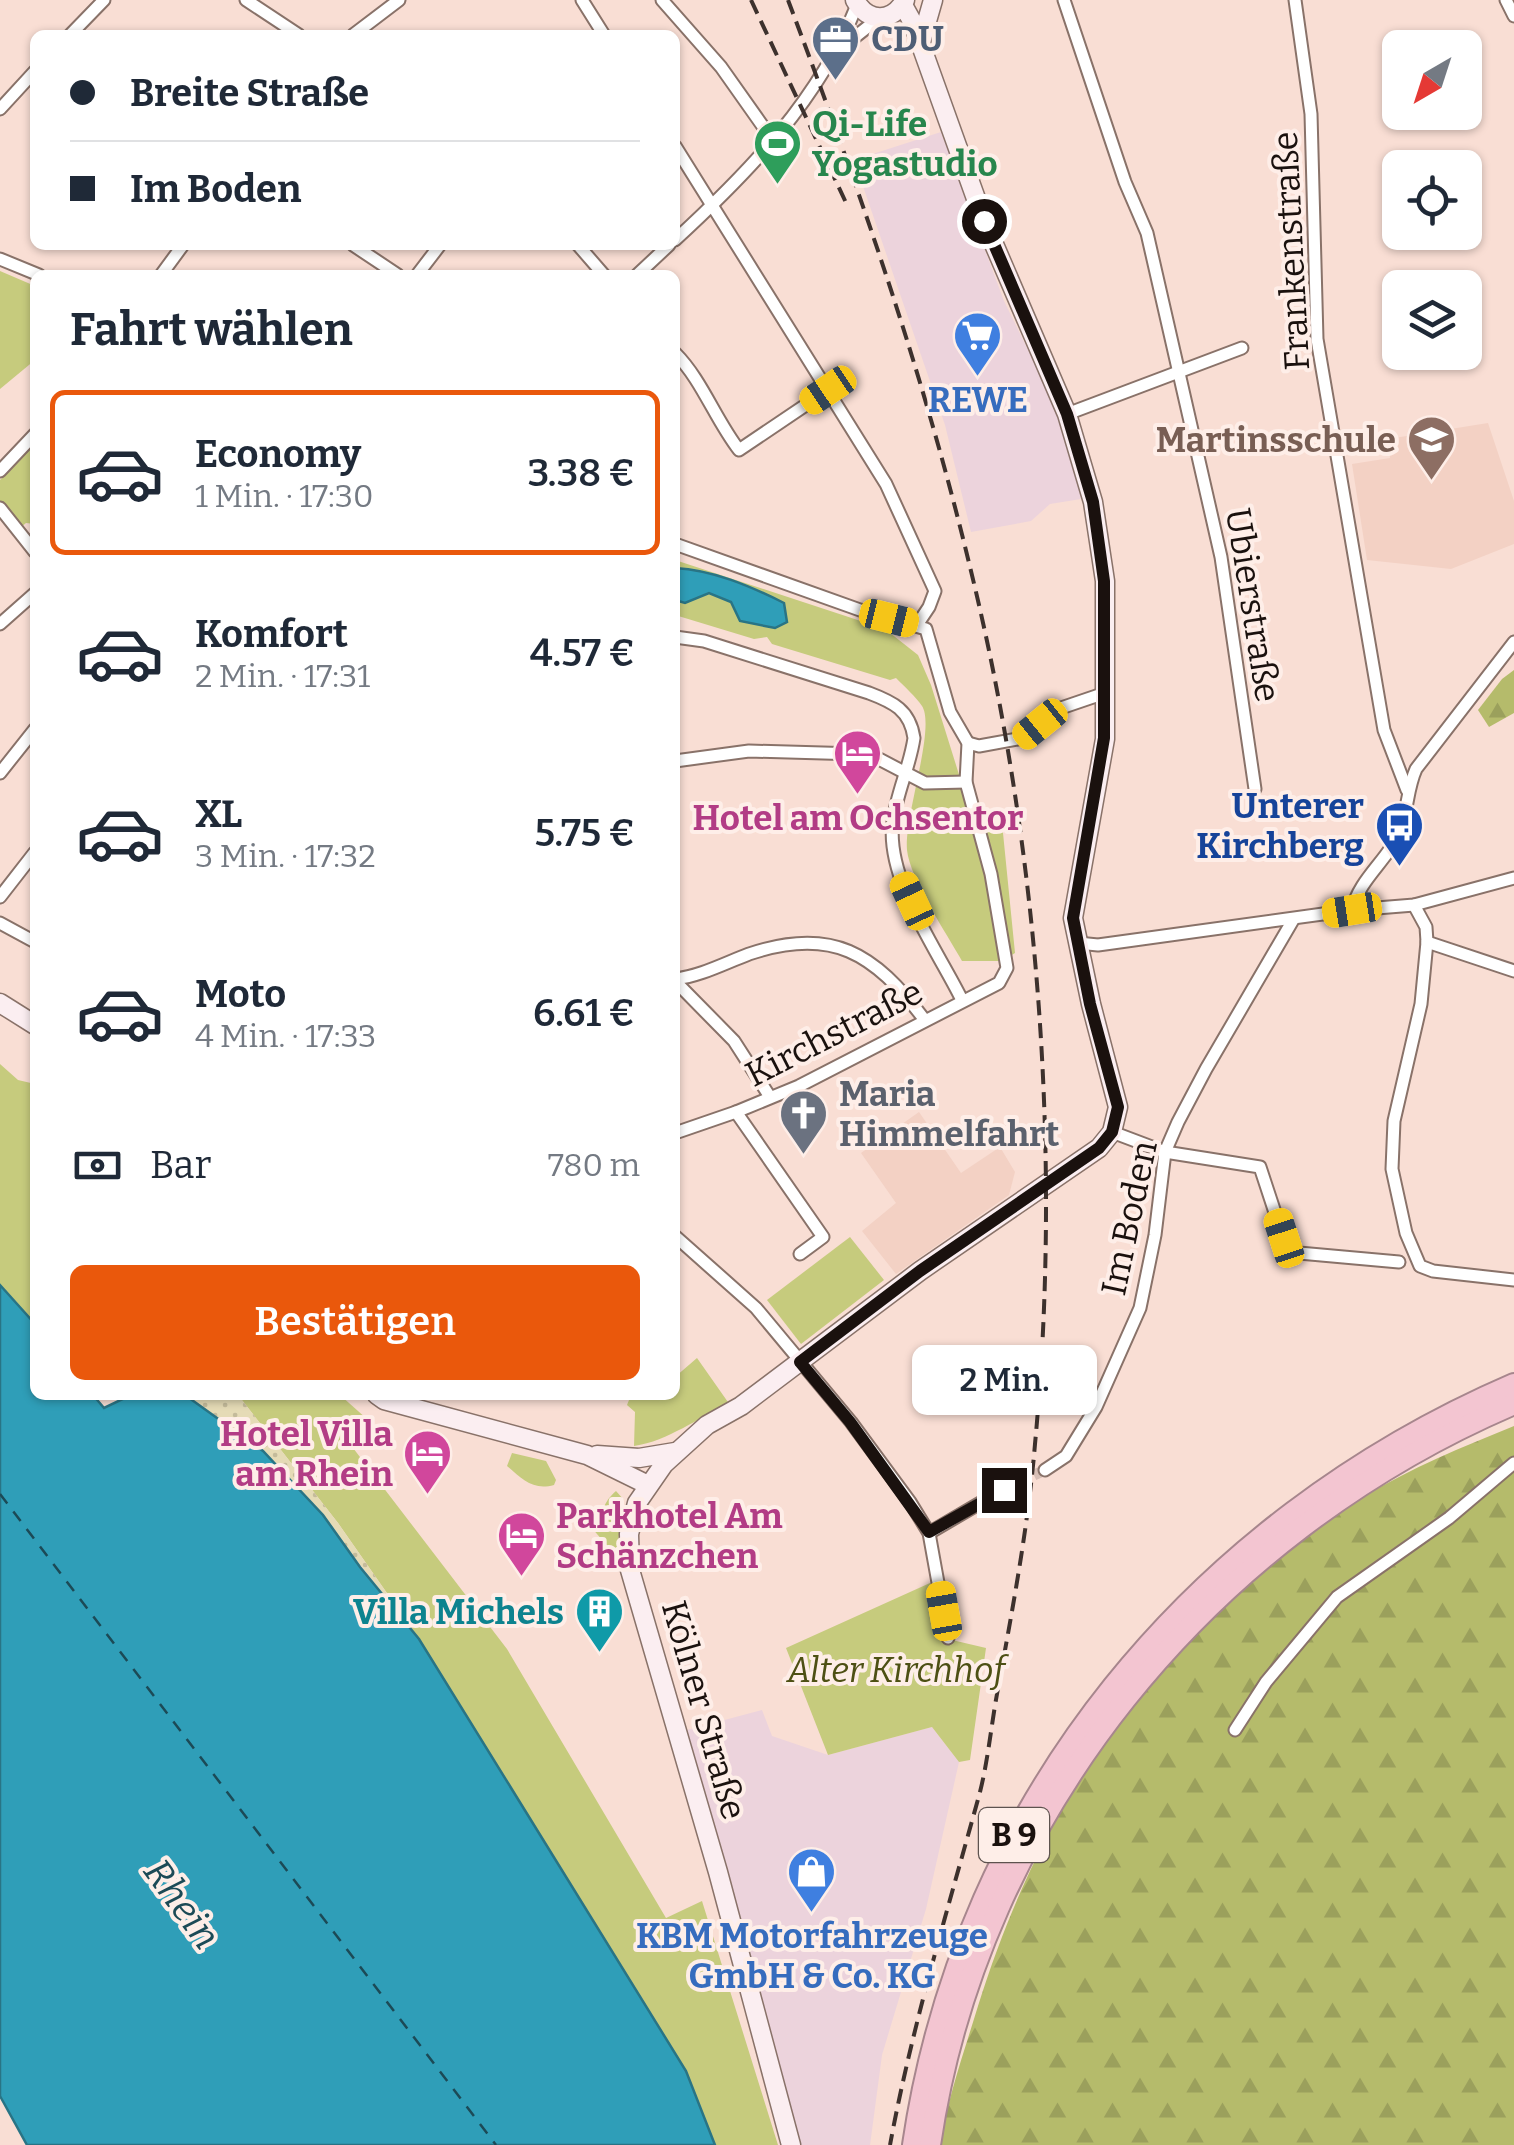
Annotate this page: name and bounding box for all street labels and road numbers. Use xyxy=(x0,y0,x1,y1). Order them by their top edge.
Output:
street label: Frankenstraße xyxy=(1264,130,1318,372)
street label: Ubierstraße xyxy=(1217,505,1289,705)
street label: Kirchstraße xyxy=(739,971,929,1095)
street label: Im Boden xyxy=(1092,1137,1166,1299)
street label: Kölner Straße xyxy=(653,1596,755,1824)
road number: B 9 xyxy=(979,1808,1049,1862)

